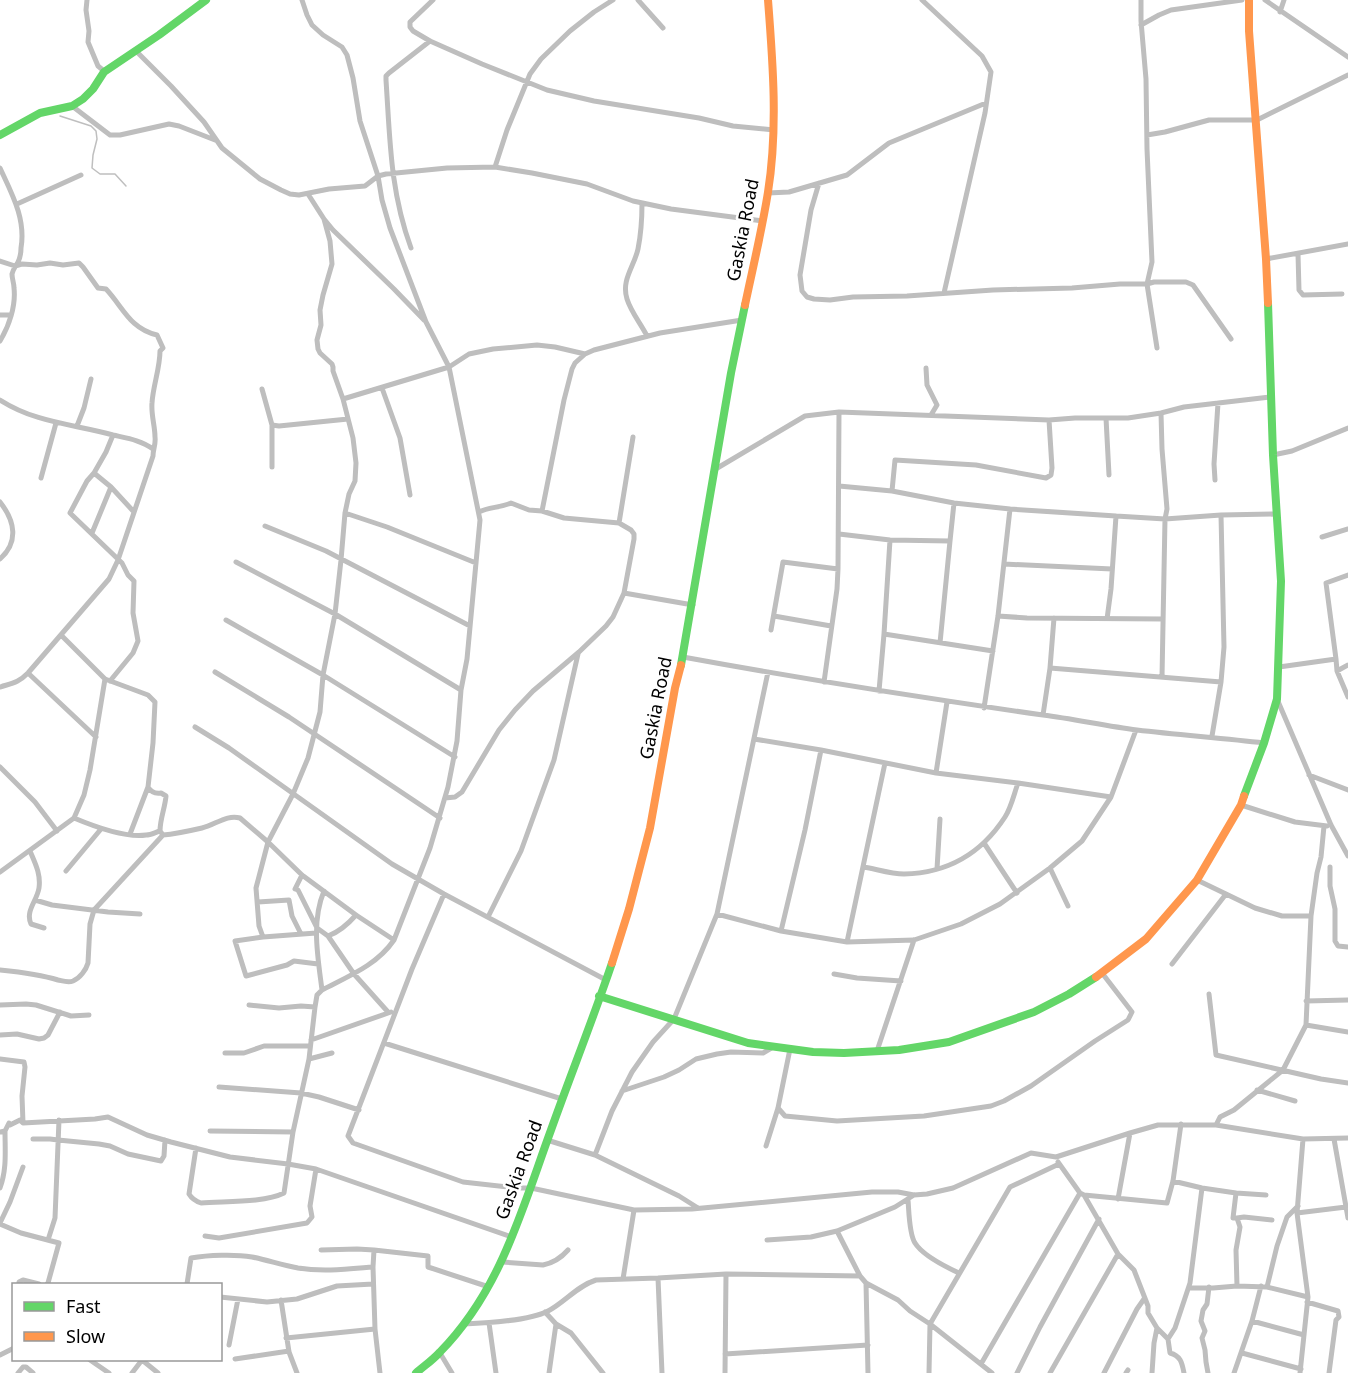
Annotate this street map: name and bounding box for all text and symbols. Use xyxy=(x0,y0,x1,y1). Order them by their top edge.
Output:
street label: Gaskia Road xyxy=(720,176,764,283)
street label: Gaskia Road xyxy=(633,654,677,761)
street label: Gaskia Road xyxy=(489,1117,547,1223)
legend xyxy=(12,1283,222,1361)
text: Fast xyxy=(66,1294,101,1318)
text: Slow xyxy=(66,1324,105,1348)

